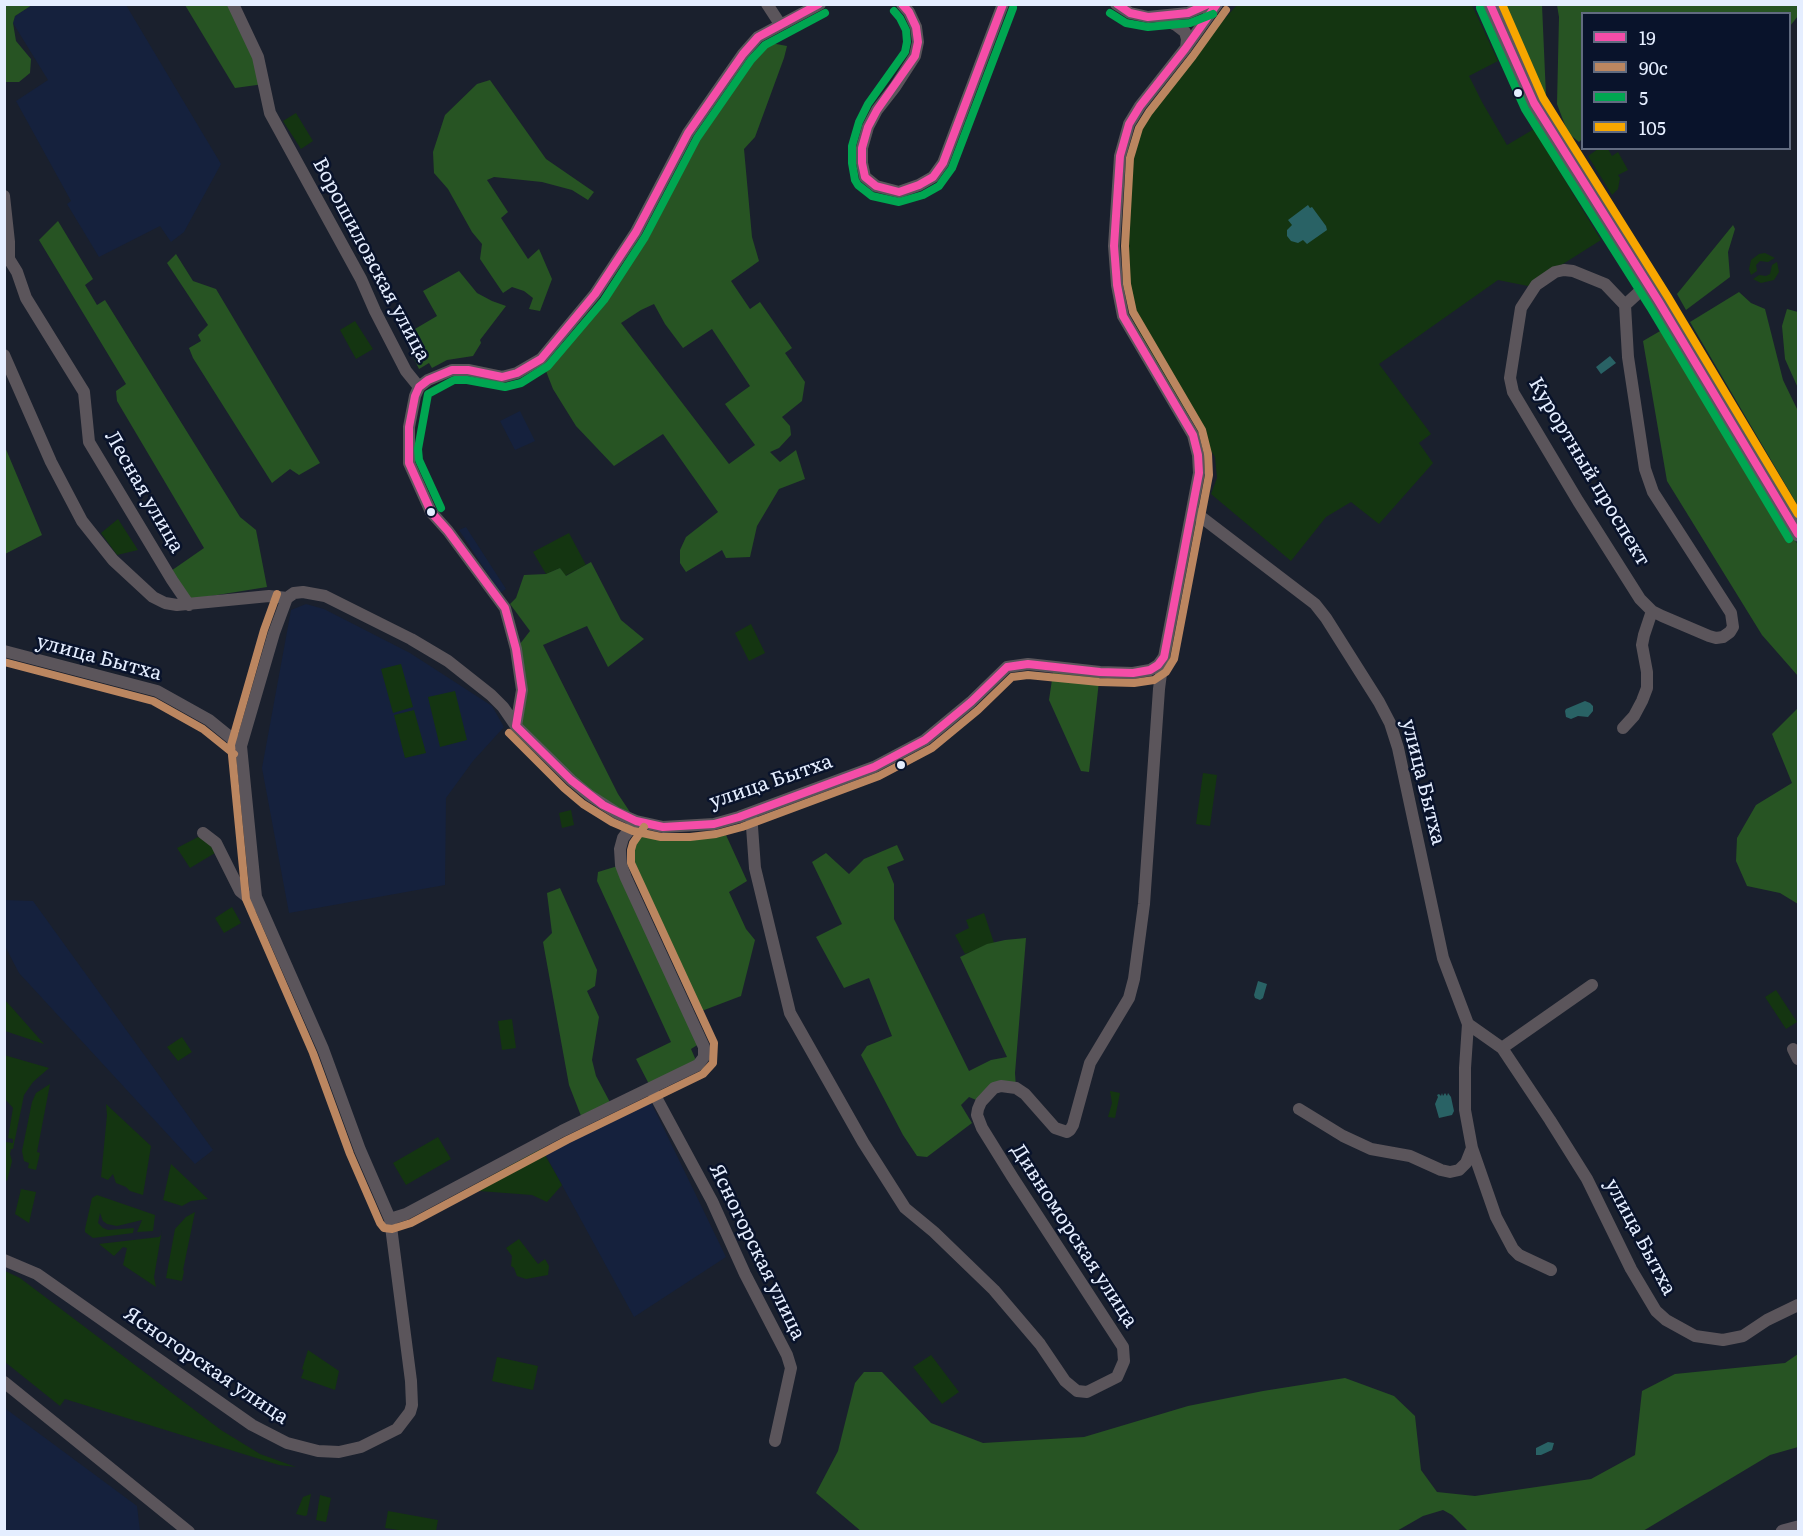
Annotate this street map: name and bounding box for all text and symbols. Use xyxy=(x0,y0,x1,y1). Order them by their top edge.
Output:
legend xyxy=(1581,12,1791,150)
text: 19 xyxy=(1639,24,1656,51)
text: 90с xyxy=(1639,54,1668,81)
text: 5 xyxy=(1639,84,1648,111)
unlabelled marker xyxy=(1512,87,1524,99)
text: 105 xyxy=(1639,114,1666,141)
street label: Ворошиловская улица xyxy=(307,154,435,366)
street label: Курортный проспект xyxy=(1523,373,1655,571)
street label: Лесная улица xyxy=(99,427,189,557)
unlabelled marker xyxy=(425,506,437,518)
street label: улица Бытха xyxy=(34,630,164,686)
street label: улица Бытха xyxy=(1396,717,1450,847)
street label: улица Бытха xyxy=(706,750,836,814)
unlabelled marker xyxy=(895,759,907,771)
street label: Дивноморская улица xyxy=(1006,1140,1142,1332)
street label: Ясногорская улица xyxy=(704,1160,810,1344)
street label: улица Бытха xyxy=(1599,1174,1681,1300)
street label: Ясногорская улица xyxy=(119,1302,293,1430)

